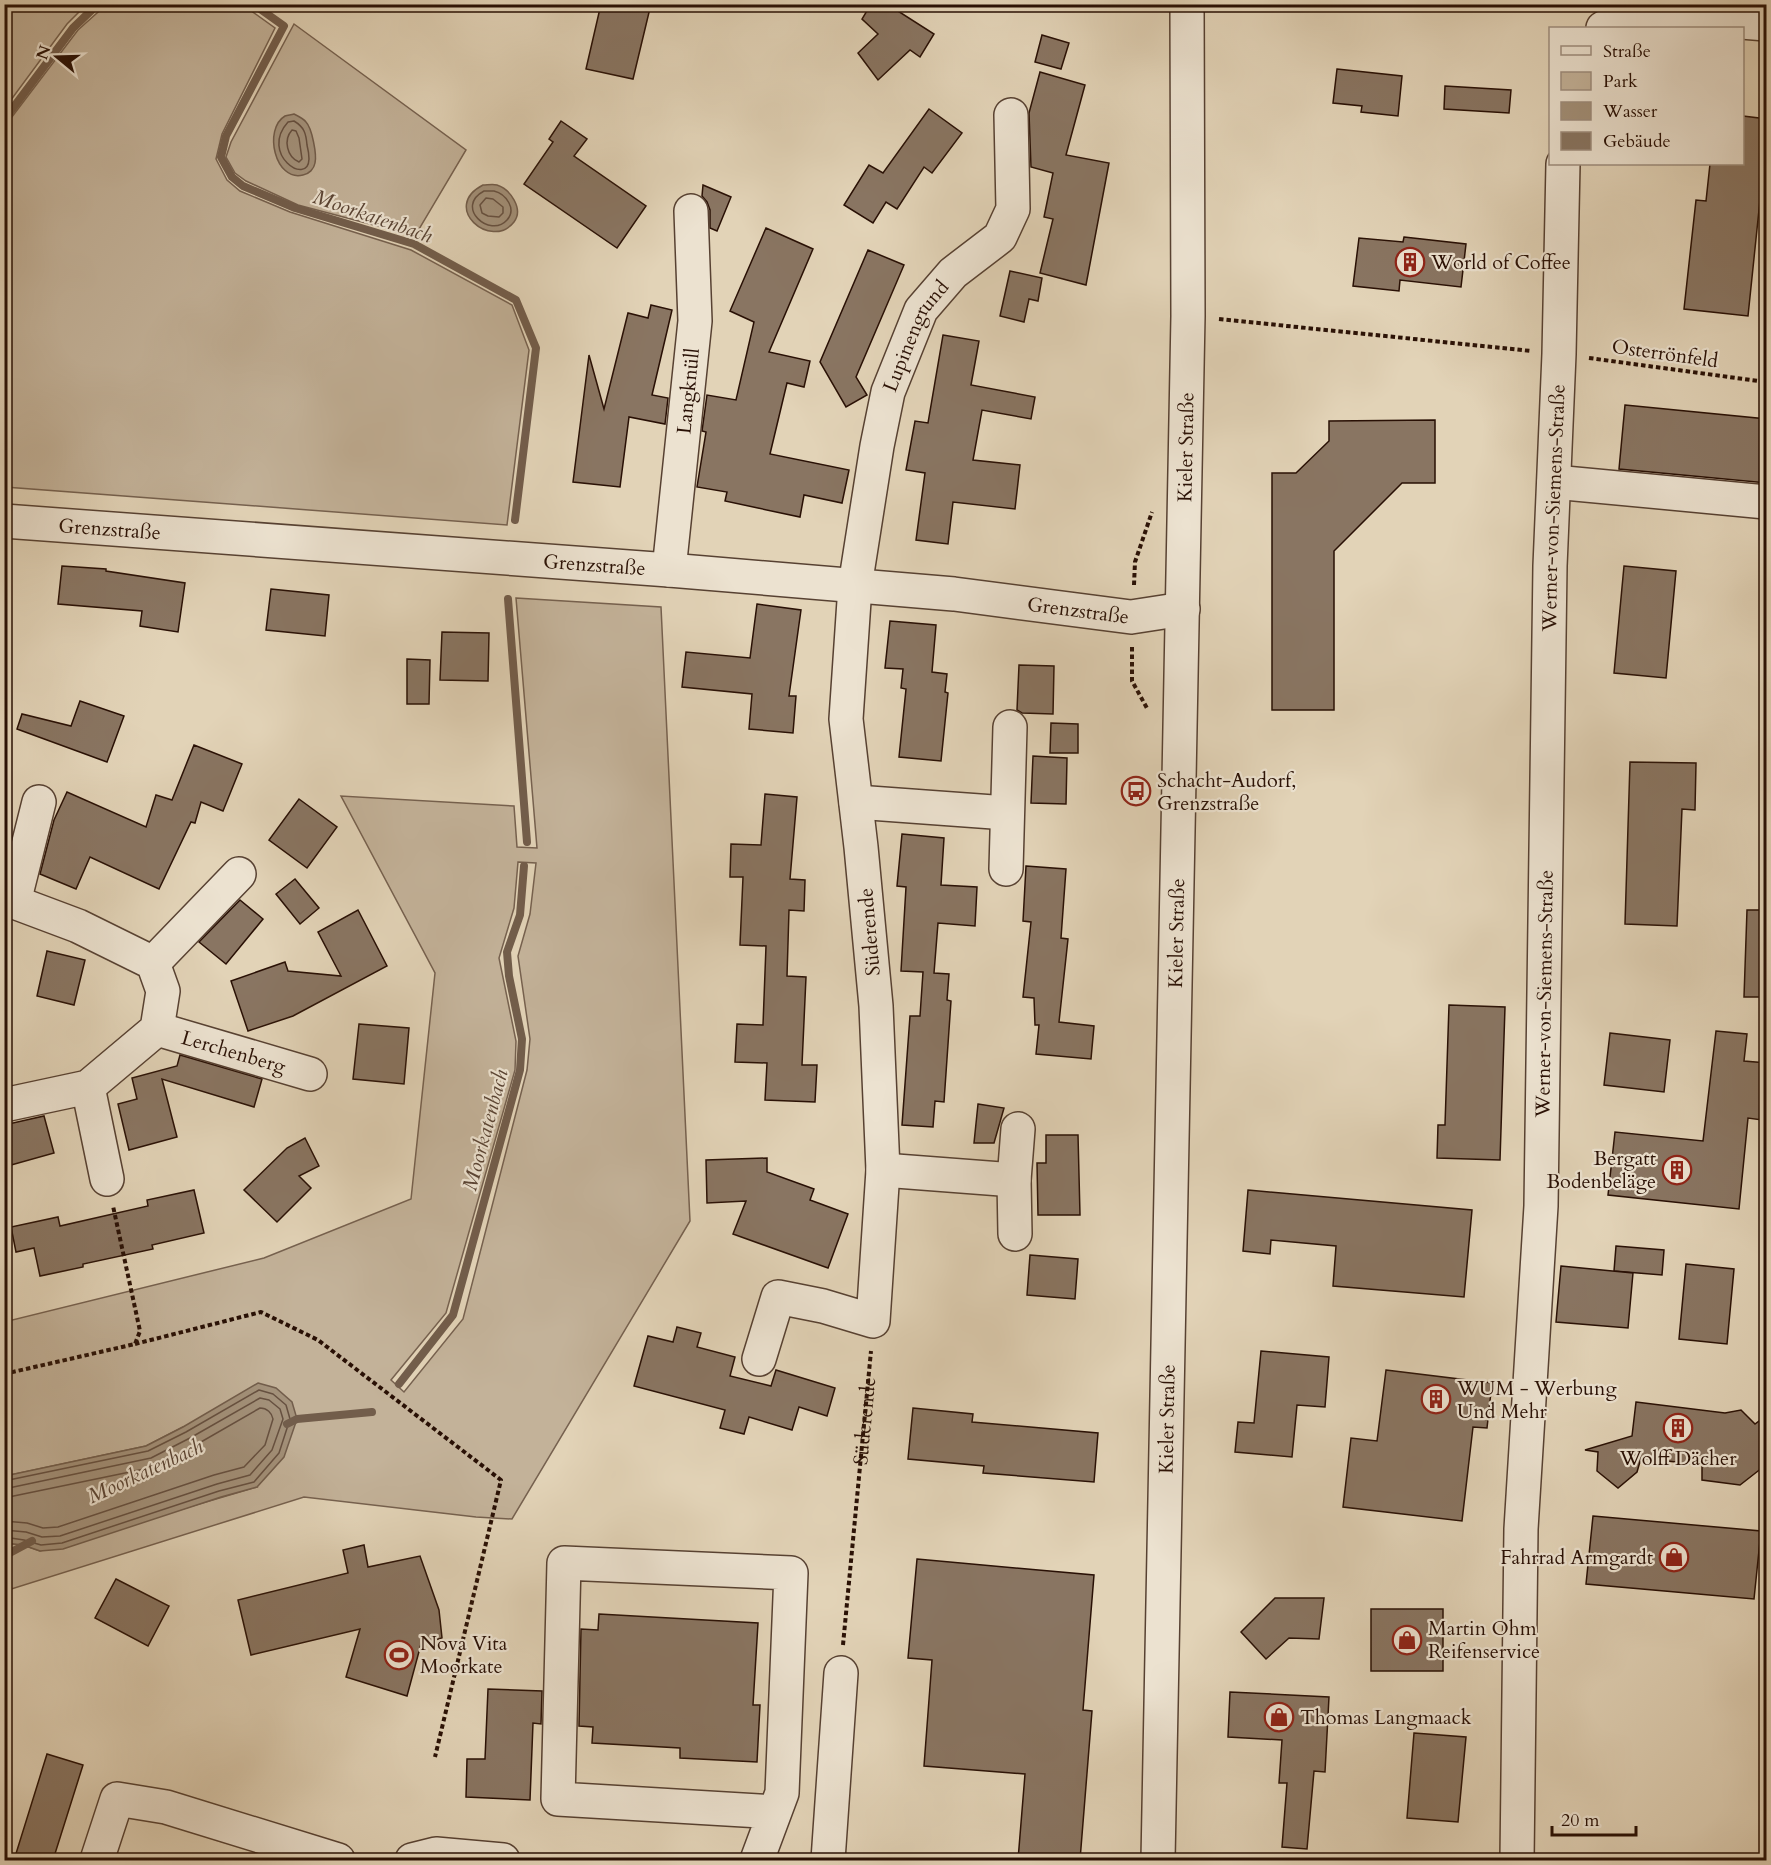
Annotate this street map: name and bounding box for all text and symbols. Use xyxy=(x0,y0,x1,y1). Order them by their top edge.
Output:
north arrow xyxy=(27,27,87,87)
legend xyxy=(1549,27,1744,165)
text: Straße xyxy=(1603,39,1651,64)
text: N xyxy=(31,42,56,63)
text: Park xyxy=(1603,69,1638,94)
text: Wasser xyxy=(1602,99,1658,124)
text: Gebäude xyxy=(1603,129,1671,154)
water label: Moorkatenbach xyxy=(309,182,436,250)
building icon: World of Coffee xyxy=(1394,246,1426,278)
place label: World of Coffee xyxy=(1430,249,1571,276)
street label: Lupinengrund xyxy=(876,274,955,396)
street label: Osterrönfeld xyxy=(1610,333,1720,374)
street label: Langknüll xyxy=(670,347,706,435)
street label: Werner-von-Siemens-Straße xyxy=(1536,384,1572,633)
street label: Kieler Straße xyxy=(1171,392,1201,502)
street label: Grenzstraße xyxy=(58,512,162,547)
street label: Grenzstraße xyxy=(542,548,646,582)
street label: Grenzstraße xyxy=(1025,591,1131,631)
place label: Schacht-Audorf, Grenzstraße xyxy=(1157,767,1296,817)
bus stop icon: Schacht-Audorf, Grenzstraße xyxy=(1120,775,1152,807)
street label: Werner-von-Siemens-Straße xyxy=(1529,870,1560,1119)
street label: Kieler Straße xyxy=(1162,878,1191,988)
street label: Süderende xyxy=(852,887,887,977)
street label: Lerchenberg xyxy=(178,1024,290,1080)
water label: Moorkatenbach xyxy=(455,1066,516,1194)
place label: Bergatt Bodenbeläge xyxy=(1546,1145,1657,1195)
building icon: Bergatt Bodenbeläge xyxy=(1661,1154,1693,1186)
street label: Kieler Straße xyxy=(1153,1364,1182,1474)
place label: WUM - Werbung Und Mehr xyxy=(1456,1375,1617,1425)
street label: Süderende xyxy=(847,1376,882,1466)
building icon: WUM - Werbung Und Mehr xyxy=(1420,1383,1452,1415)
building icon: Wolff Dächer xyxy=(1662,1412,1694,1444)
water label: Moorkatenbach xyxy=(83,1432,208,1511)
place label: Wolff Dächer xyxy=(1619,1445,1737,1472)
shop icon: Fahrrad Armgardt xyxy=(1658,1541,1690,1573)
place label: Fahrrad Armgardt xyxy=(1500,1544,1654,1571)
place label: Martin Ohm Reifenservice xyxy=(1428,1615,1540,1665)
shop icon: Martin Ohm Reifenservice xyxy=(1391,1624,1423,1656)
place label: Nova Vita Moorkate xyxy=(420,1630,508,1680)
sports icon: Nova Vita Moorkate xyxy=(383,1639,415,1671)
shop icon: Thomas Langmaack xyxy=(1263,1701,1295,1733)
place label: Thomas Langmaack xyxy=(1300,1704,1472,1731)
scale bar xyxy=(1552,1799,1636,1837)
text: 20 m xyxy=(1561,1808,1600,1833)

